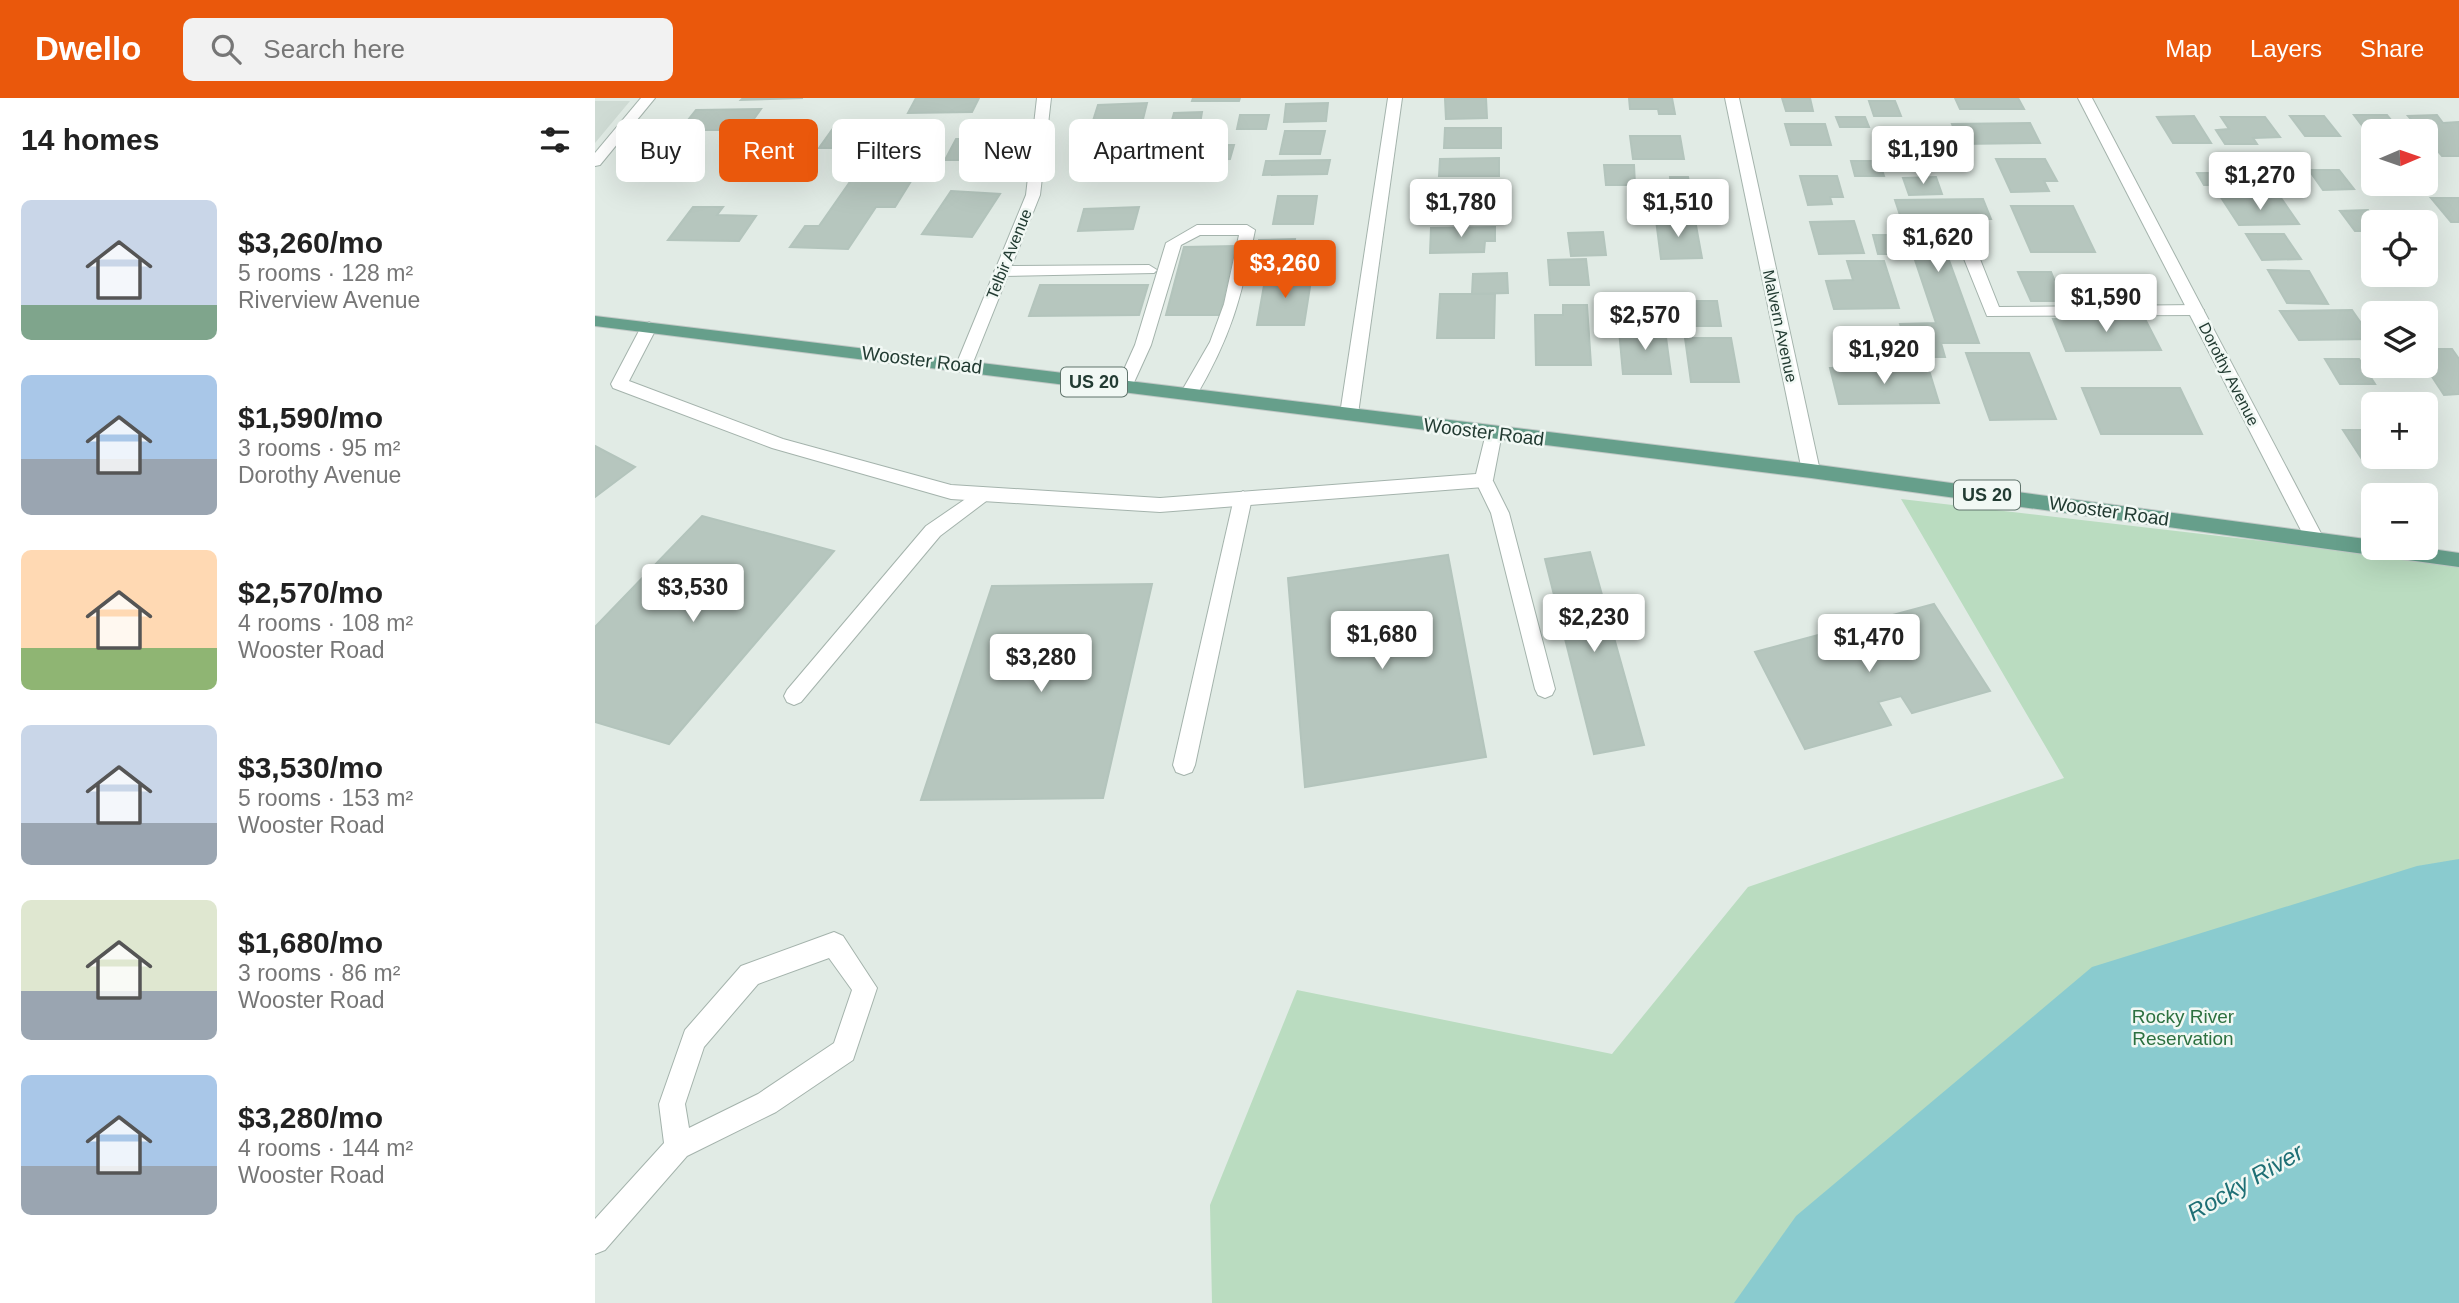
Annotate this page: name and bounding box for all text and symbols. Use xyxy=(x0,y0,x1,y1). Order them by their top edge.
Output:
search box xyxy=(183,18,673,81)
text: Dwello xyxy=(35,30,141,67)
icon: search xyxy=(207,30,245,68)
text: Search here xyxy=(263,34,405,64)
text: Map xyxy=(2165,35,2212,62)
text: Layers xyxy=(2250,35,2322,62)
text: Share xyxy=(2360,35,2424,62)
chip: Buy xyxy=(616,119,705,182)
chip: Rent xyxy=(719,119,818,182)
chip: Filters xyxy=(832,119,945,182)
chip: New xyxy=(959,119,1055,182)
chip: Apartment xyxy=(1069,119,1228,182)
north arrow xyxy=(2361,119,2438,196)
map controls xyxy=(2361,119,2438,560)
icon: filters xyxy=(536,121,574,159)
text: 14 homes xyxy=(21,123,159,156)
pin: $1,190 xyxy=(1866,126,1980,186)
text: $1,190 xyxy=(1888,136,1958,162)
pin: $1,270 xyxy=(2203,152,2317,212)
text: $1,270 xyxy=(2225,162,2295,188)
pin: $1,780 xyxy=(1404,180,1518,239)
pin: $1,510 xyxy=(1621,180,1735,239)
text: $1,780 xyxy=(1426,189,1496,215)
text: $1,510 xyxy=(1643,189,1713,215)
street label: Telbir Avenue xyxy=(983,206,1035,302)
button: locate xyxy=(2361,210,2438,287)
pin: $1,620 xyxy=(1881,214,1995,274)
text: $1,620 xyxy=(1903,224,1973,250)
text: $3,260/mo xyxy=(238,226,383,259)
icon: home xyxy=(77,228,161,312)
pin: $3,260 xyxy=(1228,240,1342,300)
text: $3,260 xyxy=(1250,250,1320,276)
text: 5 rooms · 128 m² xyxy=(238,260,413,286)
street label: Malvern Avenue xyxy=(1760,268,1800,384)
pin: $1,590 xyxy=(2049,274,2163,334)
text: $1,590 xyxy=(2071,284,2141,310)
text: Riverview Avenue xyxy=(238,287,420,313)
pin: $2,570 xyxy=(1588,292,1702,352)
button: layers xyxy=(2361,301,2438,378)
text: $2,570 xyxy=(1610,302,1680,328)
street label: Dorothy Avenue xyxy=(2196,320,2262,429)
pin: $1,920 xyxy=(1827,327,1941,386)
text: $1,920 xyxy=(1849,336,1919,362)
street label: Wooster Road xyxy=(861,342,983,378)
road number: US 20 xyxy=(1061,368,1127,396)
button: + xyxy=(2361,392,2438,469)
text: $1,590/mo xyxy=(238,401,383,434)
icon: home xyxy=(77,403,161,487)
street label: Wooster Road xyxy=(1423,414,1545,450)
text: 3 rooms · 95 m² xyxy=(238,435,400,461)
text: Dorothy Avenue xyxy=(238,462,401,488)
road number: US 20 xyxy=(1954,480,2020,510)
button: − xyxy=(2361,483,2438,560)
street label: Wooster Road xyxy=(2048,492,2170,530)
pin: $3,530 xyxy=(636,564,750,624)
text: $3,530 xyxy=(658,574,728,600)
text: $2,570/mo xyxy=(238,576,383,609)
icon: home xyxy=(77,578,161,662)
pin: $2,230 xyxy=(1537,594,1651,654)
text: $2,230 xyxy=(1559,604,1629,630)
text: 4 rooms · 108 m² xyxy=(238,610,413,636)
pin: $1,680 xyxy=(1325,612,1439,671)
pin: $1,470 xyxy=(1812,614,1926,674)
text: $1,680 xyxy=(1347,621,1417,647)
text: $1,470 xyxy=(1834,624,1904,650)
pin: $3,280 xyxy=(984,634,1098,694)
text: Wooster Road xyxy=(238,637,385,663)
text: $3,280 xyxy=(1006,644,1076,670)
text: $3,530/mo xyxy=(238,751,383,784)
icon: home xyxy=(77,753,161,837)
text: 5 rooms · 153 m² xyxy=(238,785,413,811)
text: Wooster Road xyxy=(238,812,385,838)
text: $1,680/mo xyxy=(238,926,383,959)
icon: home xyxy=(77,928,161,1012)
text: 3 rooms · 86 m² xyxy=(238,960,400,986)
text: Wooster Road xyxy=(238,987,385,1013)
park label: Rocky River Reservation xyxy=(2132,1006,2235,1049)
text: $3,280/mo xyxy=(238,1101,383,1134)
icon: home xyxy=(77,1103,161,1187)
text: 4 rooms · 144 m² xyxy=(238,1135,413,1161)
water label: Rocky River xyxy=(2182,1137,2309,1226)
text: Wooster Road xyxy=(238,1162,385,1188)

